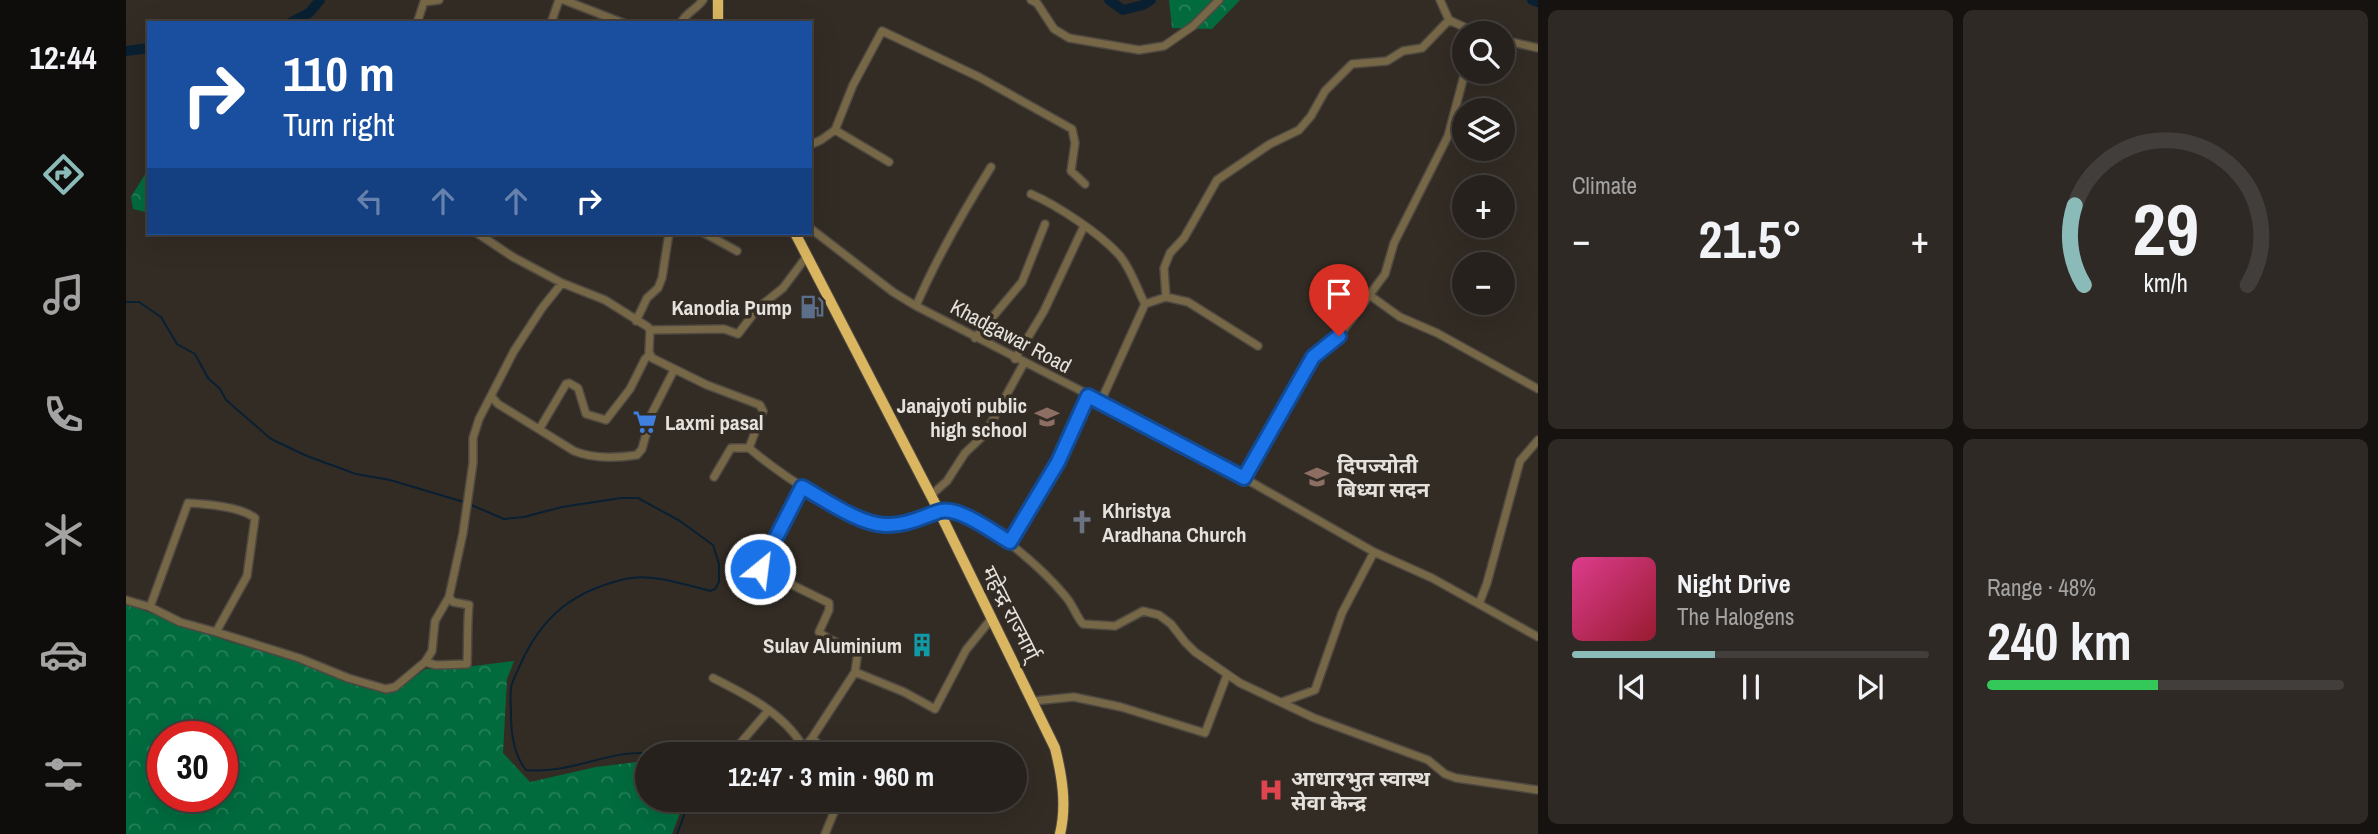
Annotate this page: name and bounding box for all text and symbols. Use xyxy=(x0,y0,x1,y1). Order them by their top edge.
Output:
map controls xyxy=(1452,21,1515,315)
button: search xyxy=(1452,21,1515,84)
text: 12:44 xyxy=(29,36,97,79)
text: 110 m xyxy=(283,40,395,106)
icon: right xyxy=(168,49,259,140)
button: layers xyxy=(1452,98,1515,161)
text: Turn right xyxy=(283,103,395,146)
icon: directions xyxy=(39,150,88,199)
text: Climate xyxy=(1572,170,1637,201)
button: + xyxy=(1452,175,1515,238)
text: 29 xyxy=(2132,181,2199,279)
icon: left xyxy=(351,182,389,220)
icon: ahead xyxy=(424,182,462,220)
icon: ahead xyxy=(497,182,535,220)
icon: right xyxy=(570,182,608,220)
text: 21.5° xyxy=(1699,204,1802,274)
text: − xyxy=(1572,214,1590,265)
text: + xyxy=(1911,214,1929,265)
button: − xyxy=(1452,252,1515,315)
pin xyxy=(1309,264,1369,336)
text: km/h xyxy=(2143,266,2188,300)
icon: music xyxy=(39,270,88,319)
icon: arrive xyxy=(1320,275,1358,313)
street label: Khadgawar Road xyxy=(945,292,1077,380)
place label: Kanodia Pump xyxy=(671,293,792,322)
fuel station icon: Kanodia Pump xyxy=(798,293,826,321)
icon: phone xyxy=(39,390,88,439)
place label: Janajyoti public high school xyxy=(897,391,1027,444)
school or university icon: Janajyoti public high school xyxy=(1033,403,1061,431)
supermarket icon: Laxmi pasal xyxy=(631,408,659,436)
place label: Laxmi pasal xyxy=(665,408,764,437)
place label: दिपज्योती बिध्या सदन xyxy=(1337,451,1431,504)
school or university icon: दिपज्योती बिध्या सदन xyxy=(1303,463,1331,491)
place label: Khristya Aradhana Church xyxy=(1102,496,1246,549)
church icon: Khristya Aradhana Church xyxy=(1068,508,1096,536)
icon: climate xyxy=(39,510,88,559)
position arrow xyxy=(723,532,797,606)
street label: महेन्द्र राज्मार्ग् xyxy=(975,561,1048,668)
text: Night Drive xyxy=(1677,566,1791,601)
text: Range · 48% xyxy=(1987,572,2096,603)
text: The Halogens xyxy=(1677,601,1794,632)
text: 240 km xyxy=(1987,606,2132,676)
icon: car xyxy=(39,630,88,679)
place label: Sulav Aluminium xyxy=(763,631,902,660)
building icon: Sulav Aluminium xyxy=(908,631,936,659)
icon: previous xyxy=(1613,668,1651,706)
icon: pause xyxy=(1732,668,1770,706)
icon: next xyxy=(1851,668,1889,706)
speed limit sign: 30 xyxy=(147,721,238,812)
icon: filters xyxy=(39,750,88,799)
text: 12:47 · 3 min · 960 m xyxy=(728,759,934,794)
place label: आधारभुत स्वास्थ सेवा केन्द्र xyxy=(1291,764,1431,817)
hospital icon: आधारभुत स्वास्थ सेवा केन्द्र xyxy=(1257,776,1285,804)

